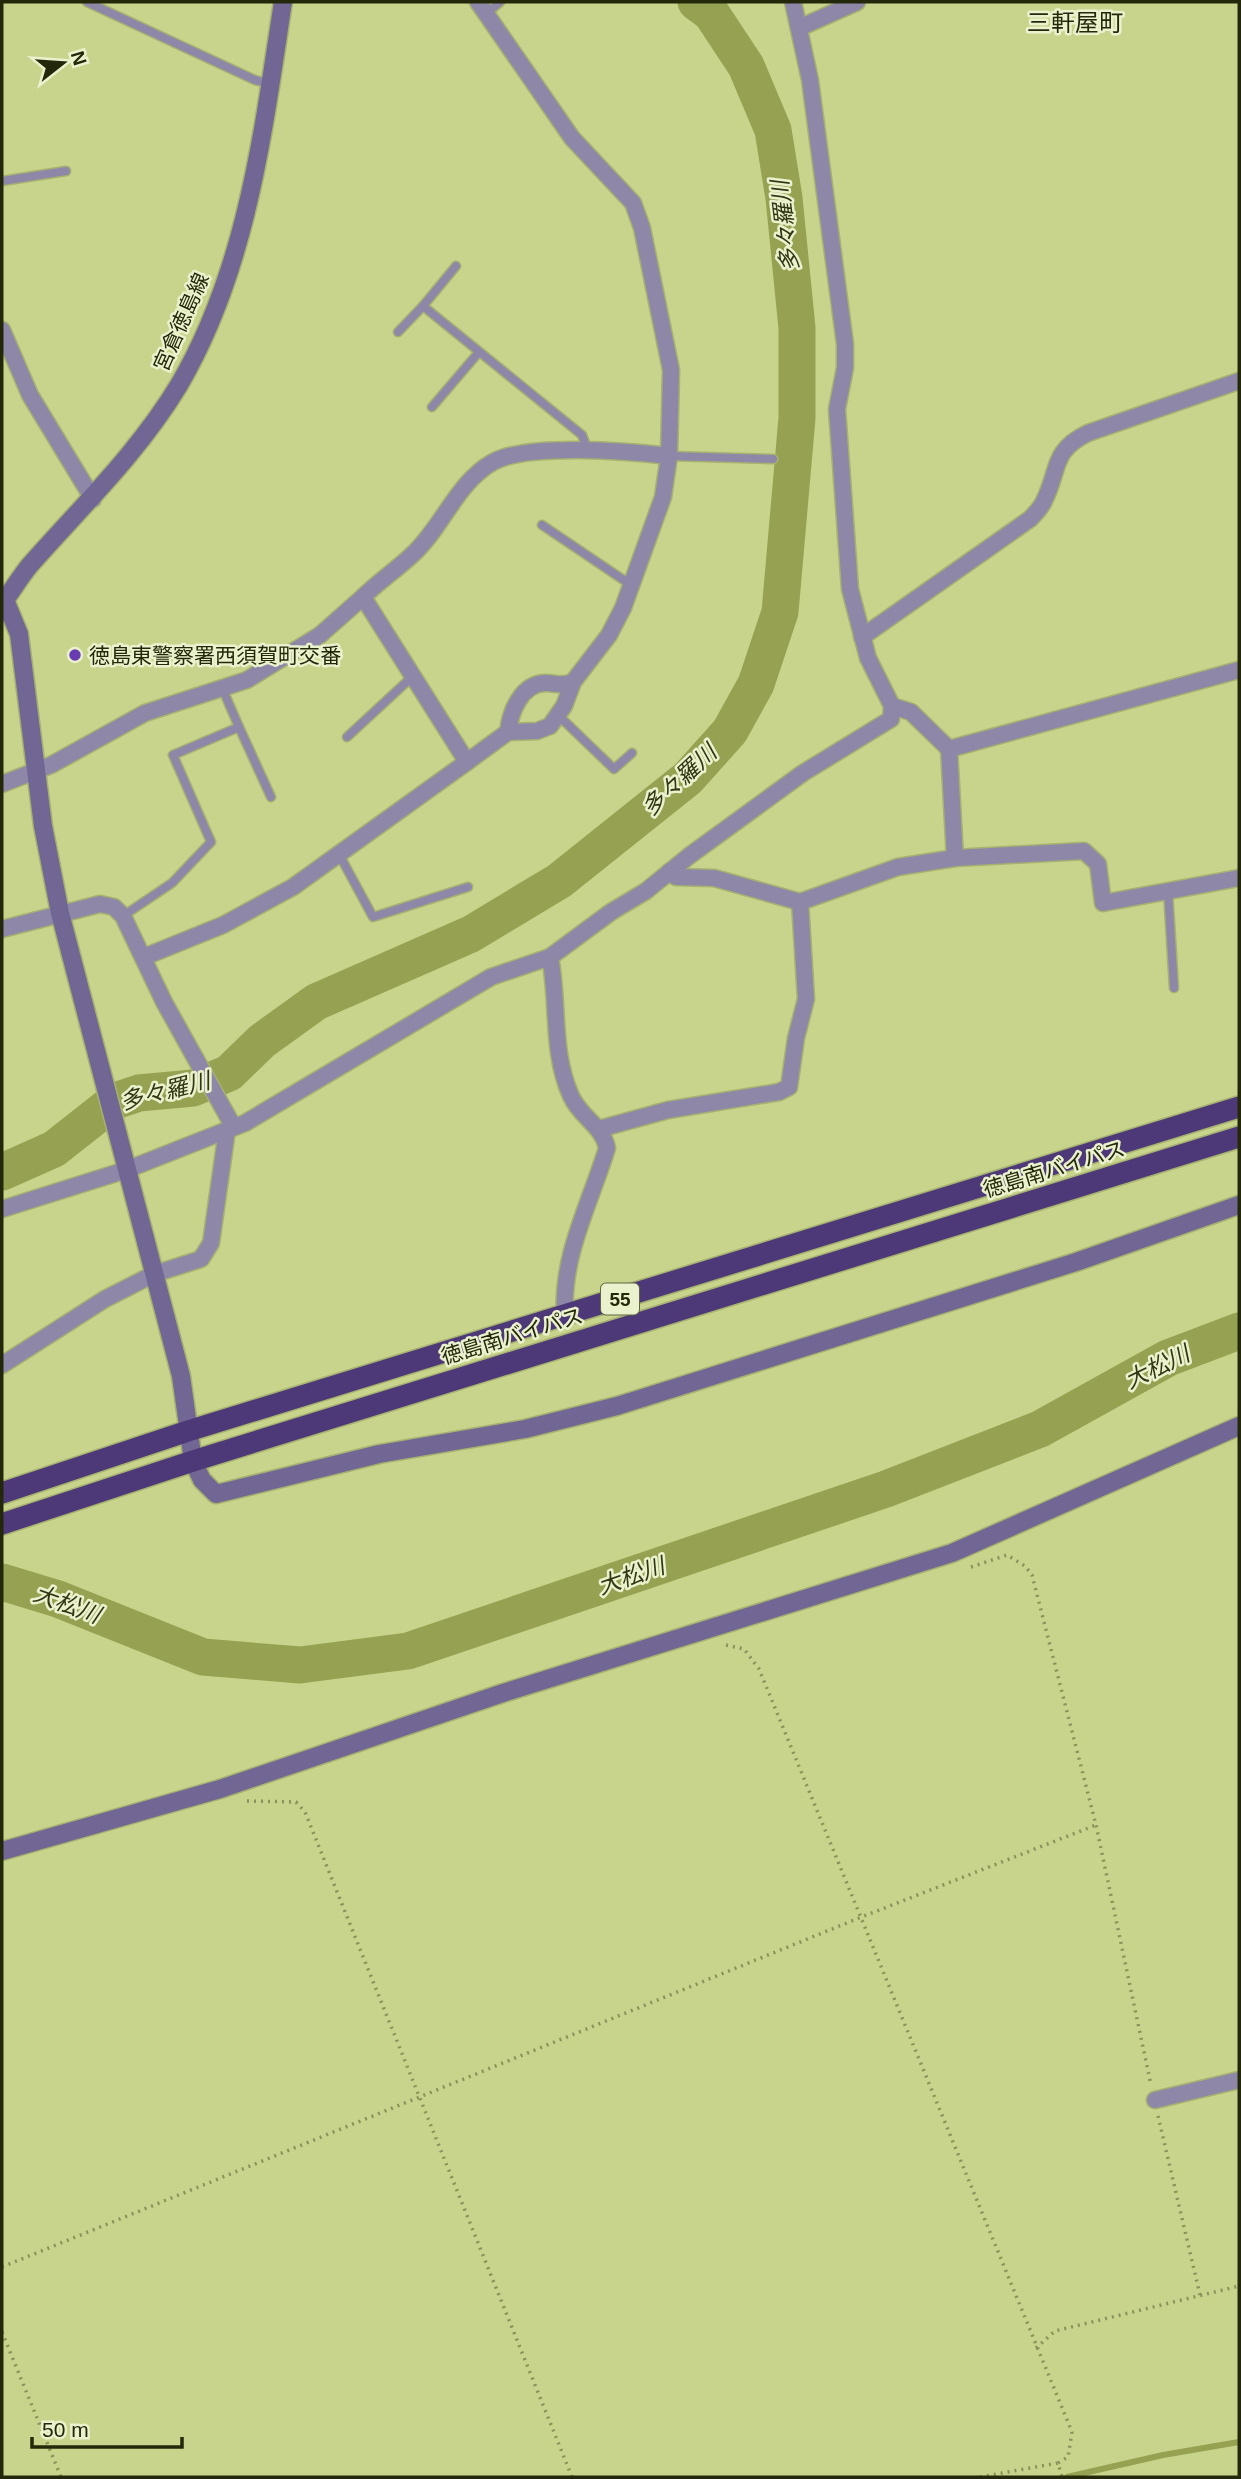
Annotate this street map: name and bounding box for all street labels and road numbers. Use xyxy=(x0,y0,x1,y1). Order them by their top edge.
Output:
street label: 宮倉徳島線 xyxy=(149,269,213,375)
street label: 徳島南バイパス xyxy=(981,1137,1127,1201)
road number: 55 xyxy=(601,1284,639,1315)
street label: 徳島南バイパス xyxy=(439,1304,585,1368)

